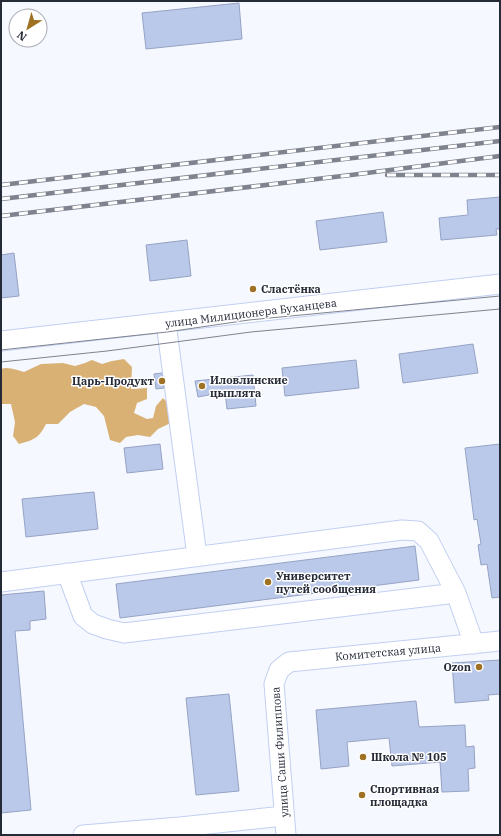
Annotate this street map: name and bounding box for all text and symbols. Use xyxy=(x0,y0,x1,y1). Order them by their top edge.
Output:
north arrow xyxy=(8,8,48,48)
text: N xyxy=(14,28,30,44)
place label: Сластёнка xyxy=(261,282,321,296)
marker: Сластёнка xyxy=(248,284,258,294)
street label: улица Милиционера Буханцева xyxy=(164,296,338,330)
place label: Иловлинские цыплята xyxy=(210,373,288,400)
place label: Царь-Продукт xyxy=(72,374,154,388)
marker: Царь-Продукт xyxy=(157,376,167,386)
marker: Иловлинские цыплята xyxy=(197,381,207,391)
place label: Университет путей сообщения xyxy=(276,569,376,596)
marker: Университет путей сообщения xyxy=(263,577,273,587)
street label: Комитетская улица xyxy=(335,640,441,664)
place label: Ozon xyxy=(443,660,471,674)
marker: Ozon xyxy=(474,662,484,672)
street label: улица Саши Филиппова xyxy=(268,686,292,818)
place label: Школа № 105 xyxy=(371,750,446,764)
marker: Школа № 105 xyxy=(358,752,368,762)
place label: Спортивная площадка xyxy=(370,782,440,809)
marker: Спортивная площадка xyxy=(357,790,367,800)

